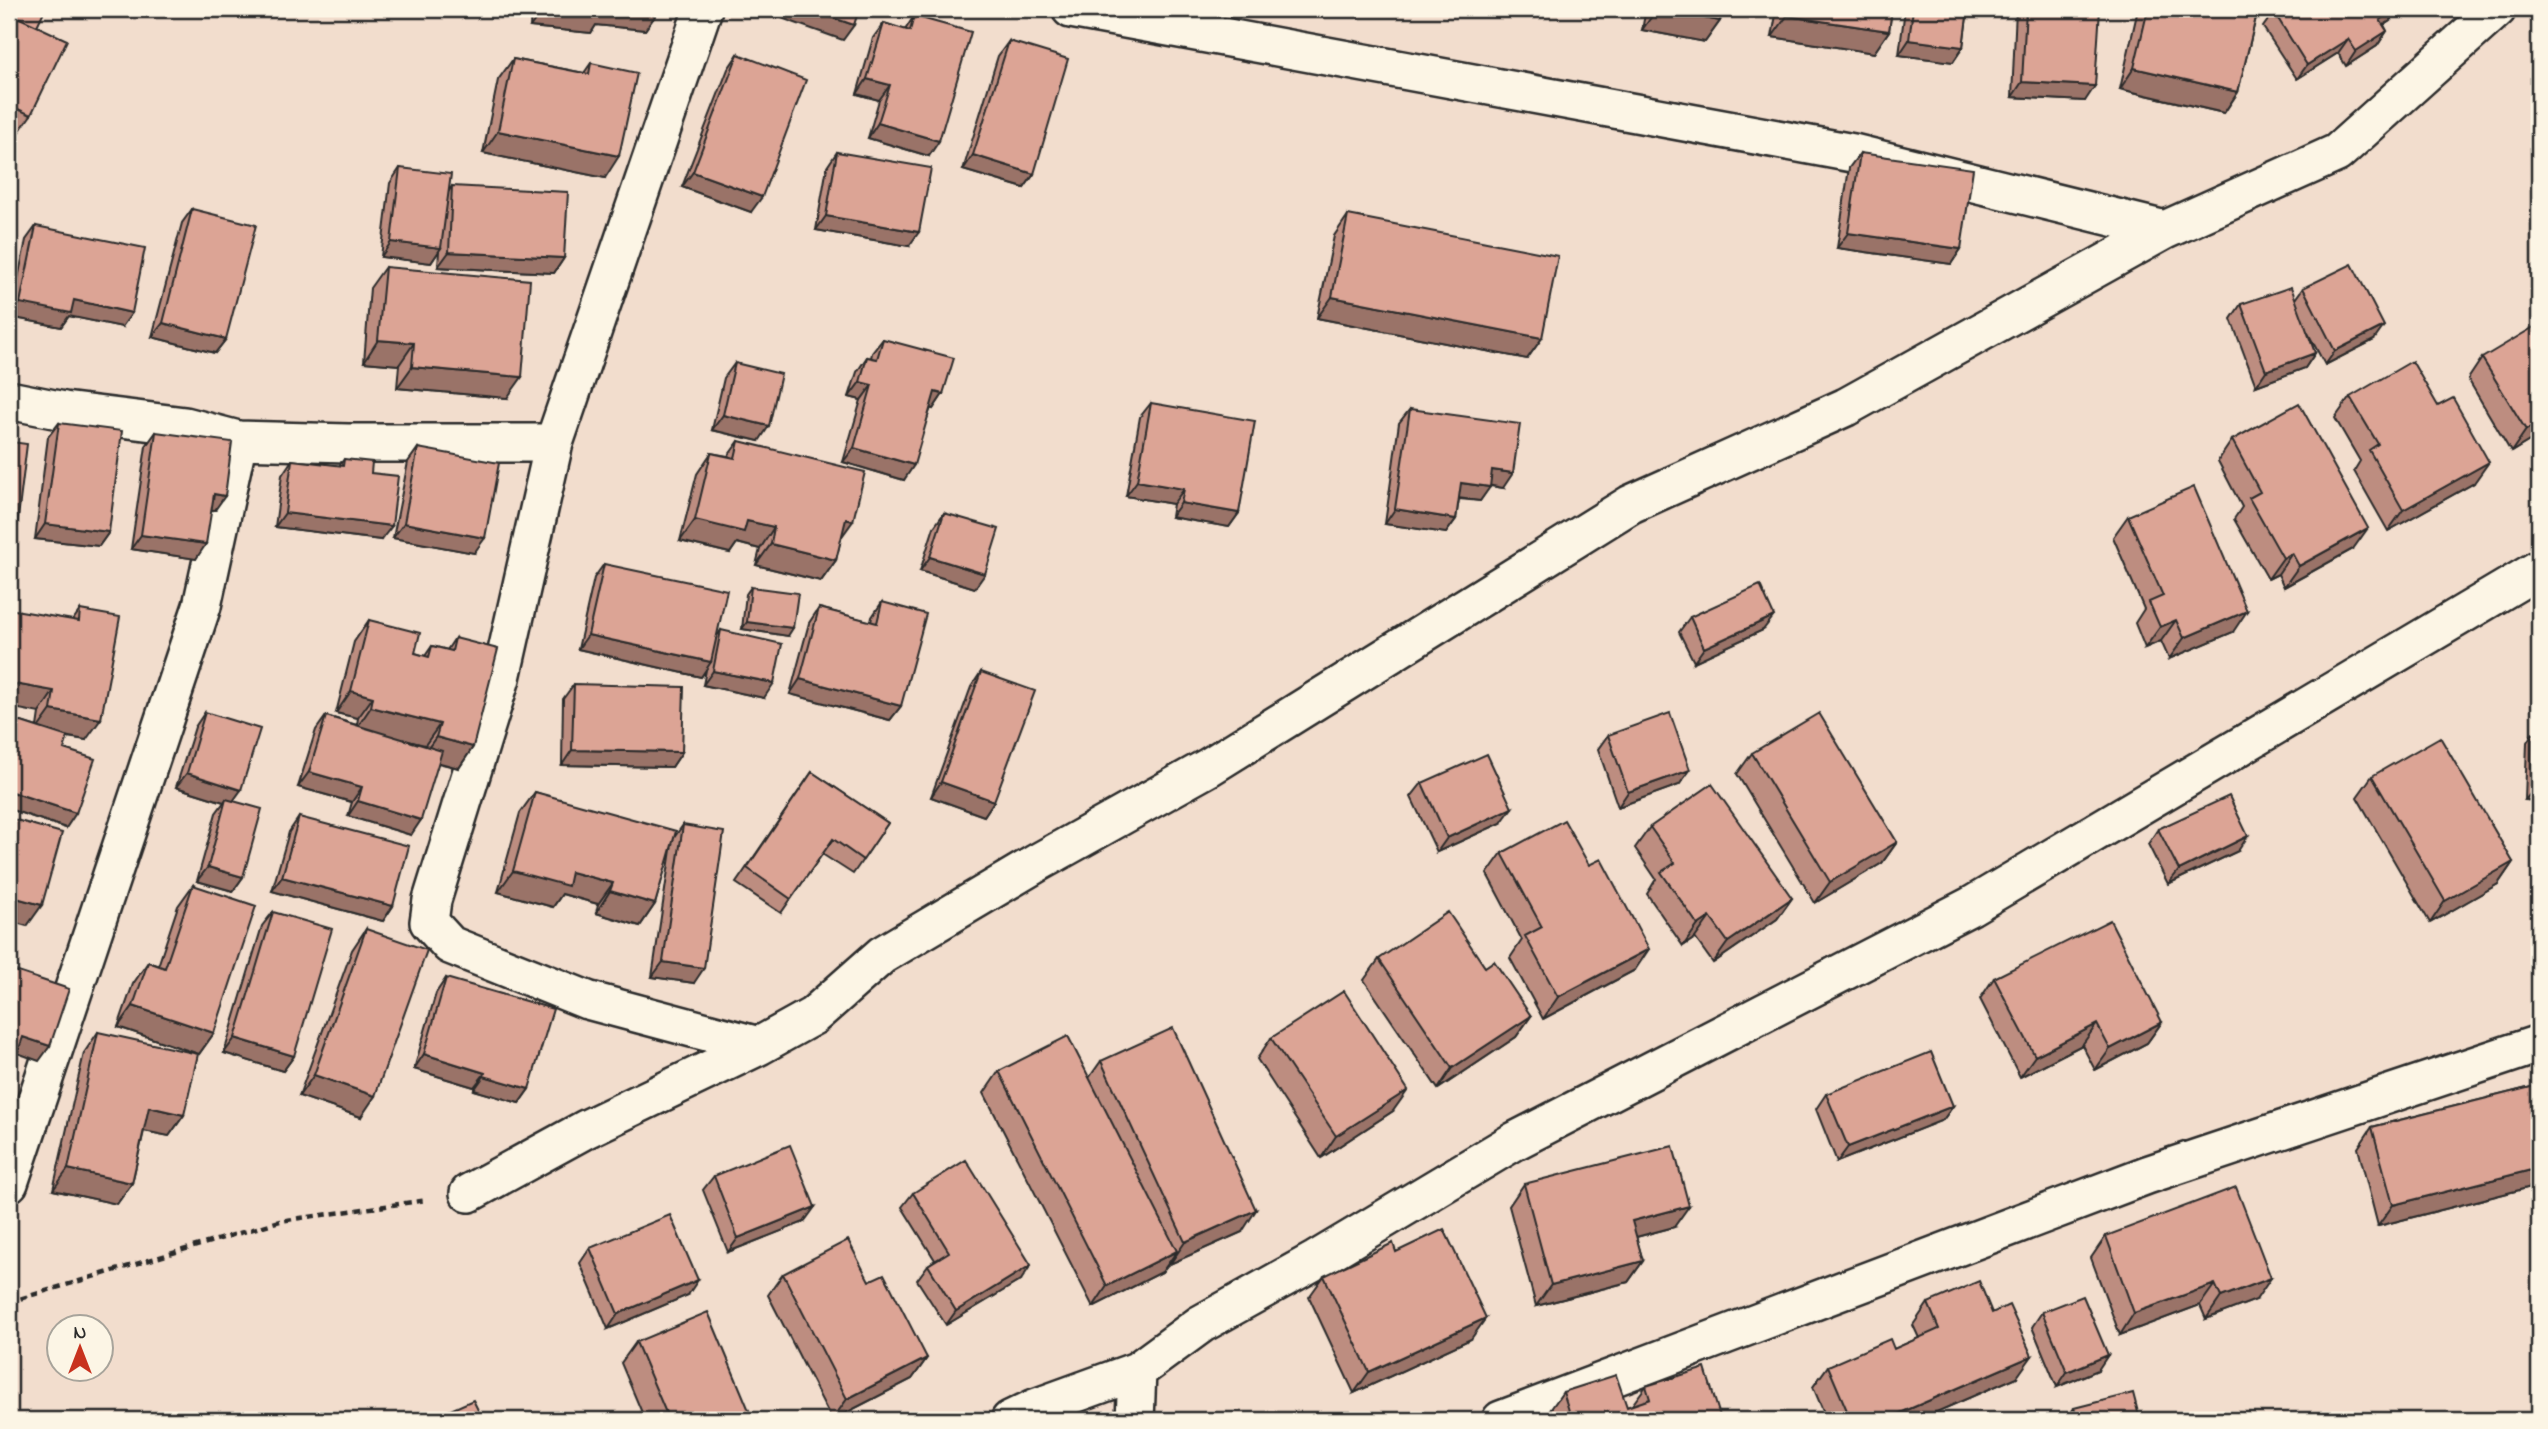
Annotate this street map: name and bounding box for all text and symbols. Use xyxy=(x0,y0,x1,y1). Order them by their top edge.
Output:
north arrow xyxy=(46,1314,116,1384)
text: N xyxy=(74,1320,87,1347)

